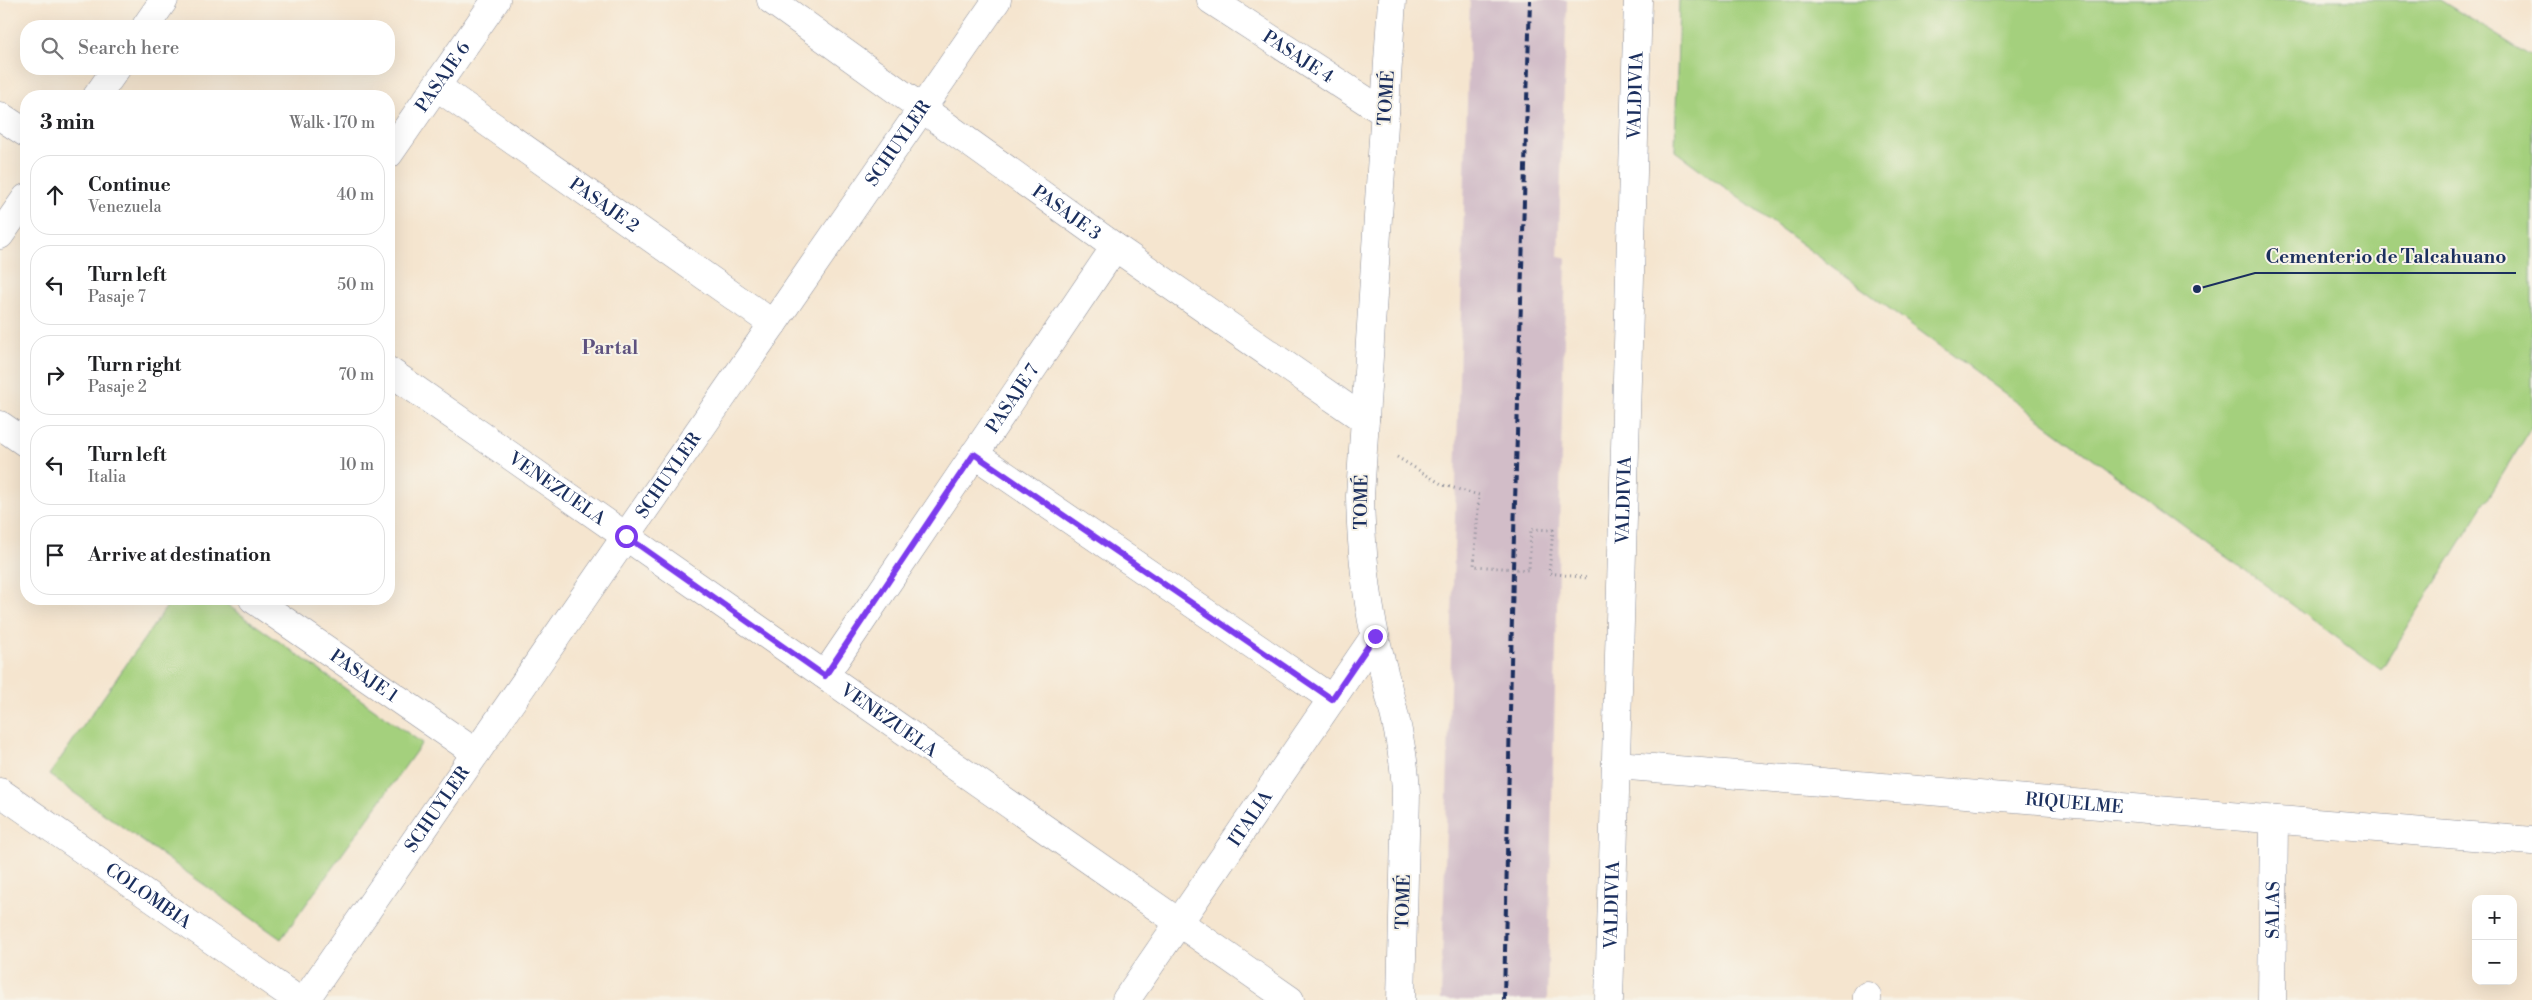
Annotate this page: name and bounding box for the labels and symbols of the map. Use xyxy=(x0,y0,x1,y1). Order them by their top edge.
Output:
street label: PASAJE 4 xyxy=(1258,25,1338,89)
street label: PASAJE 6 xyxy=(411,37,476,117)
street label: VALDIVIA xyxy=(1623,50,1649,141)
street label: TOMÉ xyxy=(1373,70,1400,126)
street label: SCHUYLER xyxy=(861,96,936,191)
street label: PASAJE 2 xyxy=(565,173,643,238)
street label: PASAJE 3 xyxy=(1027,180,1106,245)
callout: Cementerio de Talcahuano xyxy=(2255,239,2516,273)
text: Cementerio de Talcahuano xyxy=(2266,245,2506,269)
district label: Partal xyxy=(582,336,638,360)
street label: PASAJE 7 xyxy=(981,360,1044,438)
street label: SCHUYLER xyxy=(631,428,706,523)
street label: VENEZUELA xyxy=(503,446,610,531)
street label: VALDIVIA xyxy=(1611,455,1637,546)
street label: TOMÉ xyxy=(1350,474,1373,530)
route start xyxy=(615,525,638,548)
route end xyxy=(1364,625,1387,648)
street label: PASAJE 1 xyxy=(325,645,402,708)
street label: VENEZUELA xyxy=(835,678,942,763)
street label: SCHUYLER xyxy=(400,762,475,857)
street label: ITALIA xyxy=(1223,786,1278,851)
street label: RIQUELME xyxy=(2024,788,2125,819)
street label: COLOMBIA xyxy=(101,858,196,934)
street label: VALDIVIA xyxy=(1599,860,1625,950)
street label: TOMÉ xyxy=(1391,874,1416,930)
street label: SALAS xyxy=(2262,881,2285,939)

